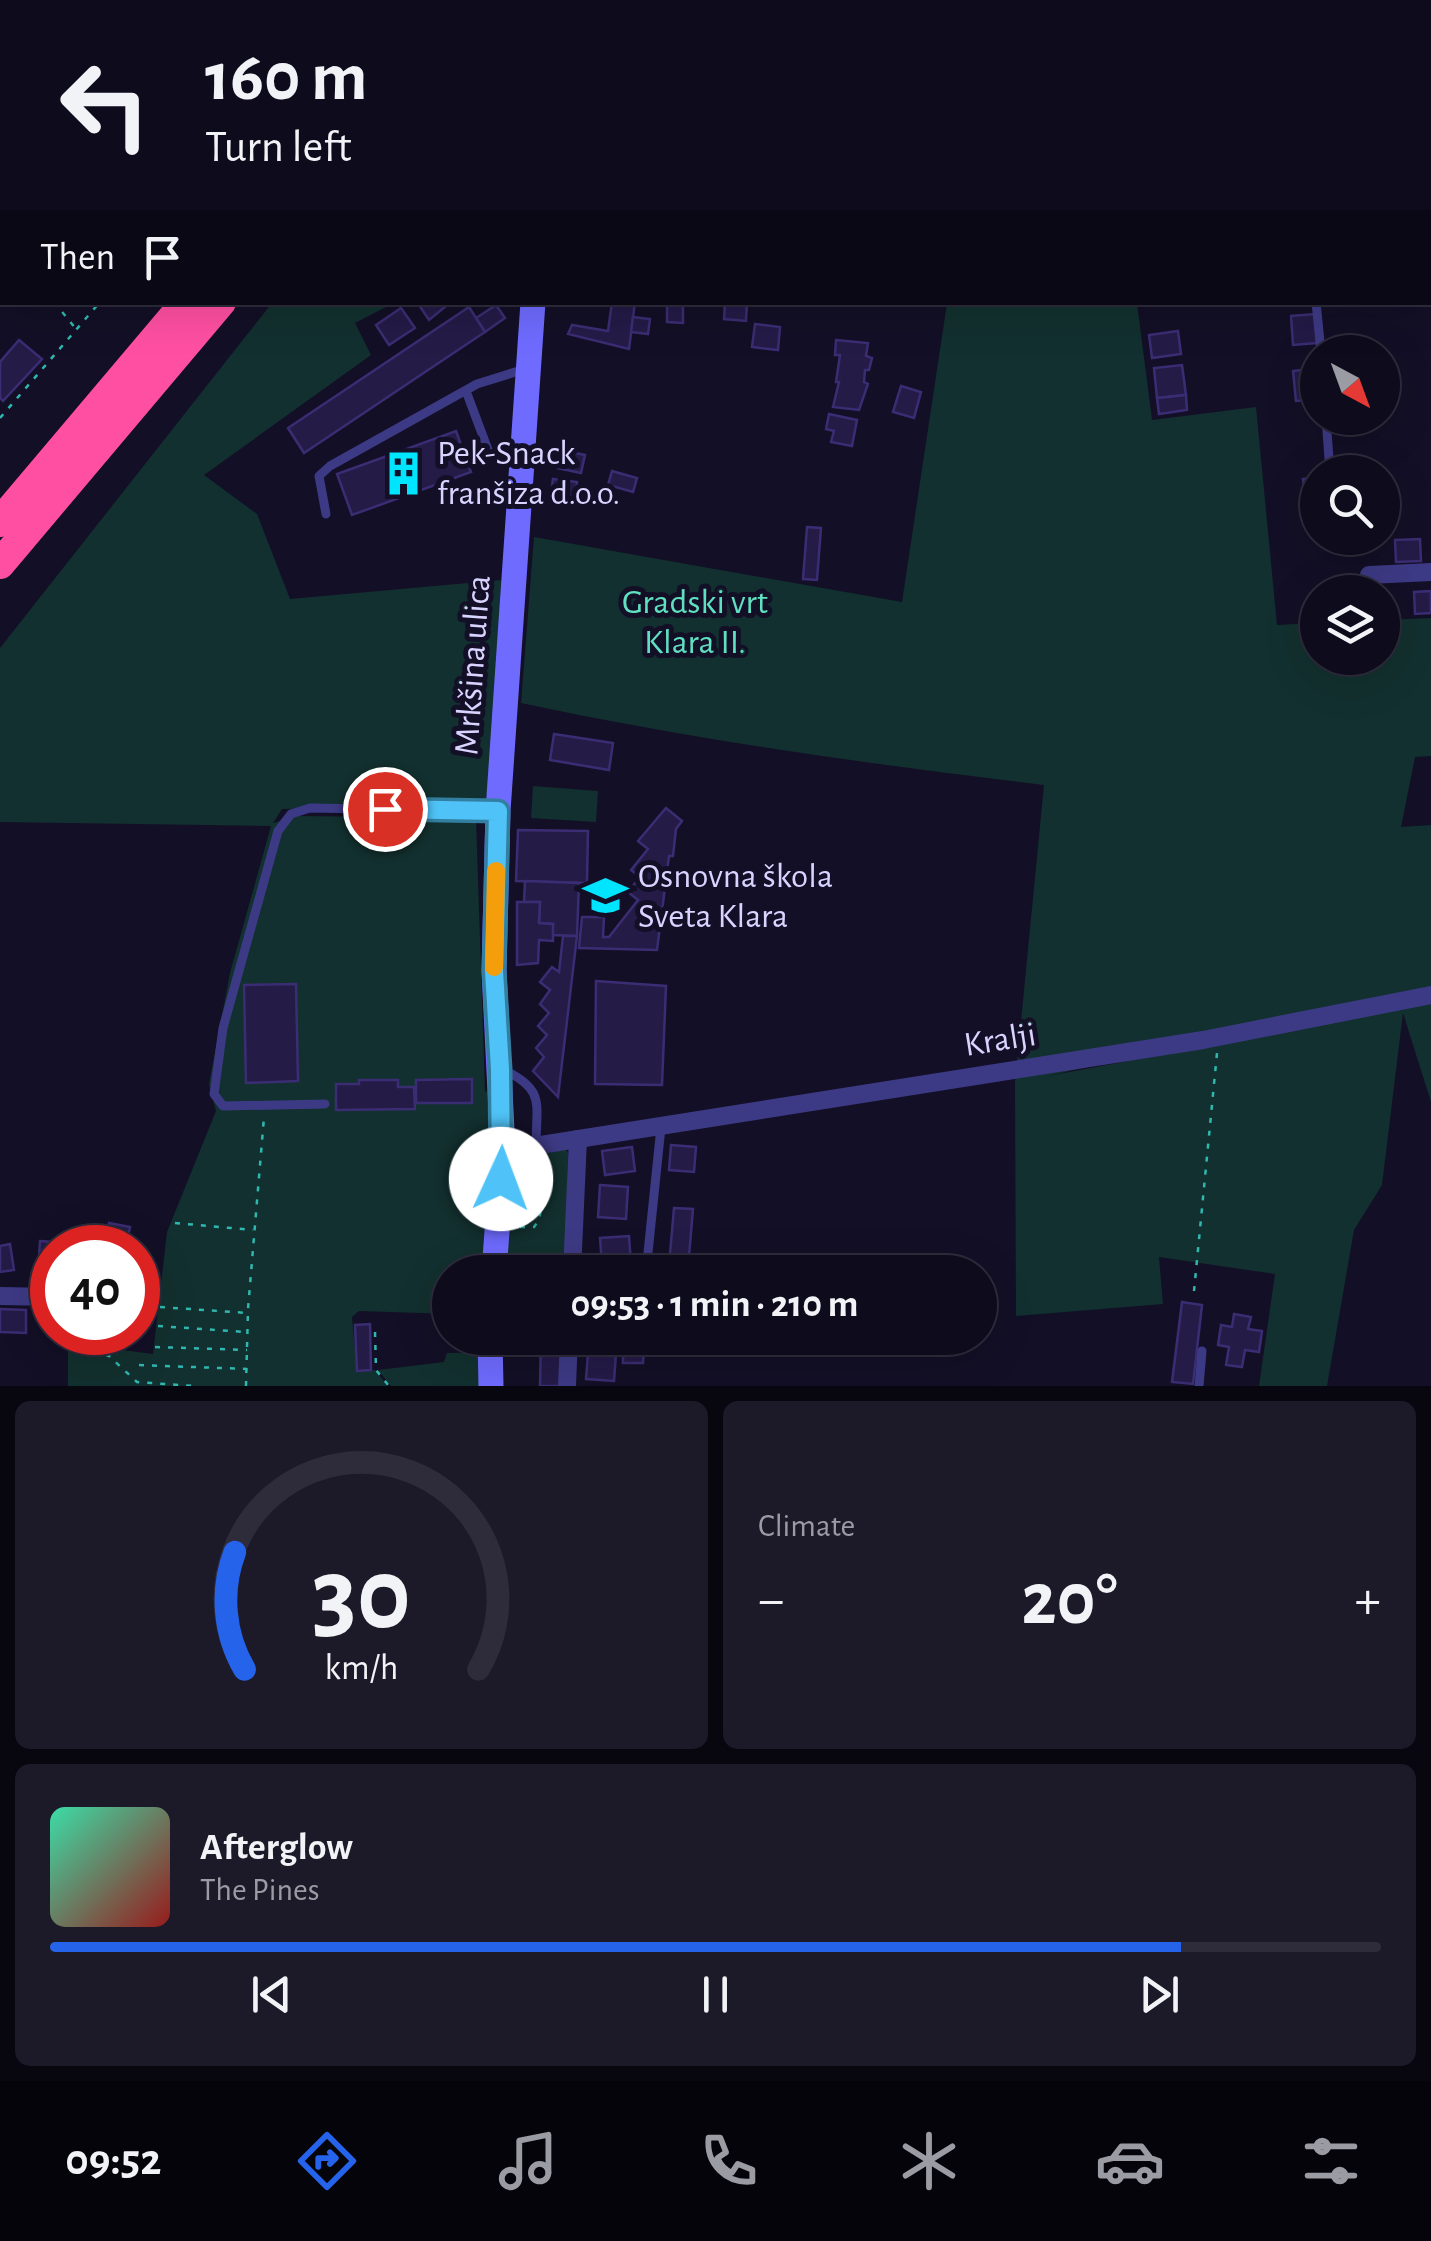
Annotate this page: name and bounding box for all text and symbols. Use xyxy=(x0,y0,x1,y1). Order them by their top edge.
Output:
icon: left xyxy=(40,40,170,170)
text: 160 m xyxy=(205,43,368,113)
text: Turn left xyxy=(205,125,352,170)
icon: arrive xyxy=(135,230,190,285)
text: Then xyxy=(40,239,115,277)
north arrow xyxy=(1300,335,1400,435)
map controls xyxy=(1300,335,1400,675)
place label: Pek-Snack franšiza d.o.o. xyxy=(437,436,620,511)
building icon: Pek-Snack franšiza d.o.o. xyxy=(380,449,428,497)
button: search xyxy=(1300,455,1400,555)
street label: Mrkšina ulica xyxy=(449,574,497,756)
button: layers xyxy=(1300,575,1400,675)
park label: Gradski vrt Klara II. xyxy=(622,585,768,660)
pin xyxy=(343,767,428,852)
icon: arrive xyxy=(358,782,413,837)
place label: Osnovna škola Sveta Klara xyxy=(638,859,833,934)
school or university icon: Osnovna škola Sveta Klara xyxy=(581,872,629,920)
street label: Kralji xyxy=(962,1017,1038,1063)
position arrow xyxy=(449,1127,553,1231)
speed limit sign: 40 xyxy=(30,1225,160,1355)
text: 09:53 · 1 min · 210 m xyxy=(571,1286,858,1324)
text: Climate xyxy=(758,1510,855,1542)
text: 30 xyxy=(312,1544,411,1648)
text: 20° xyxy=(1021,1563,1118,1638)
text: − xyxy=(758,1573,784,1628)
text: + xyxy=(1355,1573,1381,1628)
text: km/h xyxy=(325,1650,398,1686)
text: Afterglow xyxy=(200,1829,353,1867)
text: The Pines xyxy=(200,1874,320,1906)
icon: previous xyxy=(244,1967,299,2022)
icon: pause xyxy=(688,1967,743,2022)
icon: next xyxy=(1132,1967,1187,2022)
icon: directions xyxy=(292,2126,362,2196)
icon: music xyxy=(493,2126,563,2196)
icon: phone xyxy=(694,2126,764,2196)
icon: climate xyxy=(894,2126,964,2196)
icon: car xyxy=(1095,2126,1165,2196)
icon: filters xyxy=(1296,2126,1366,2196)
text: 09:52 xyxy=(65,2138,161,2183)

